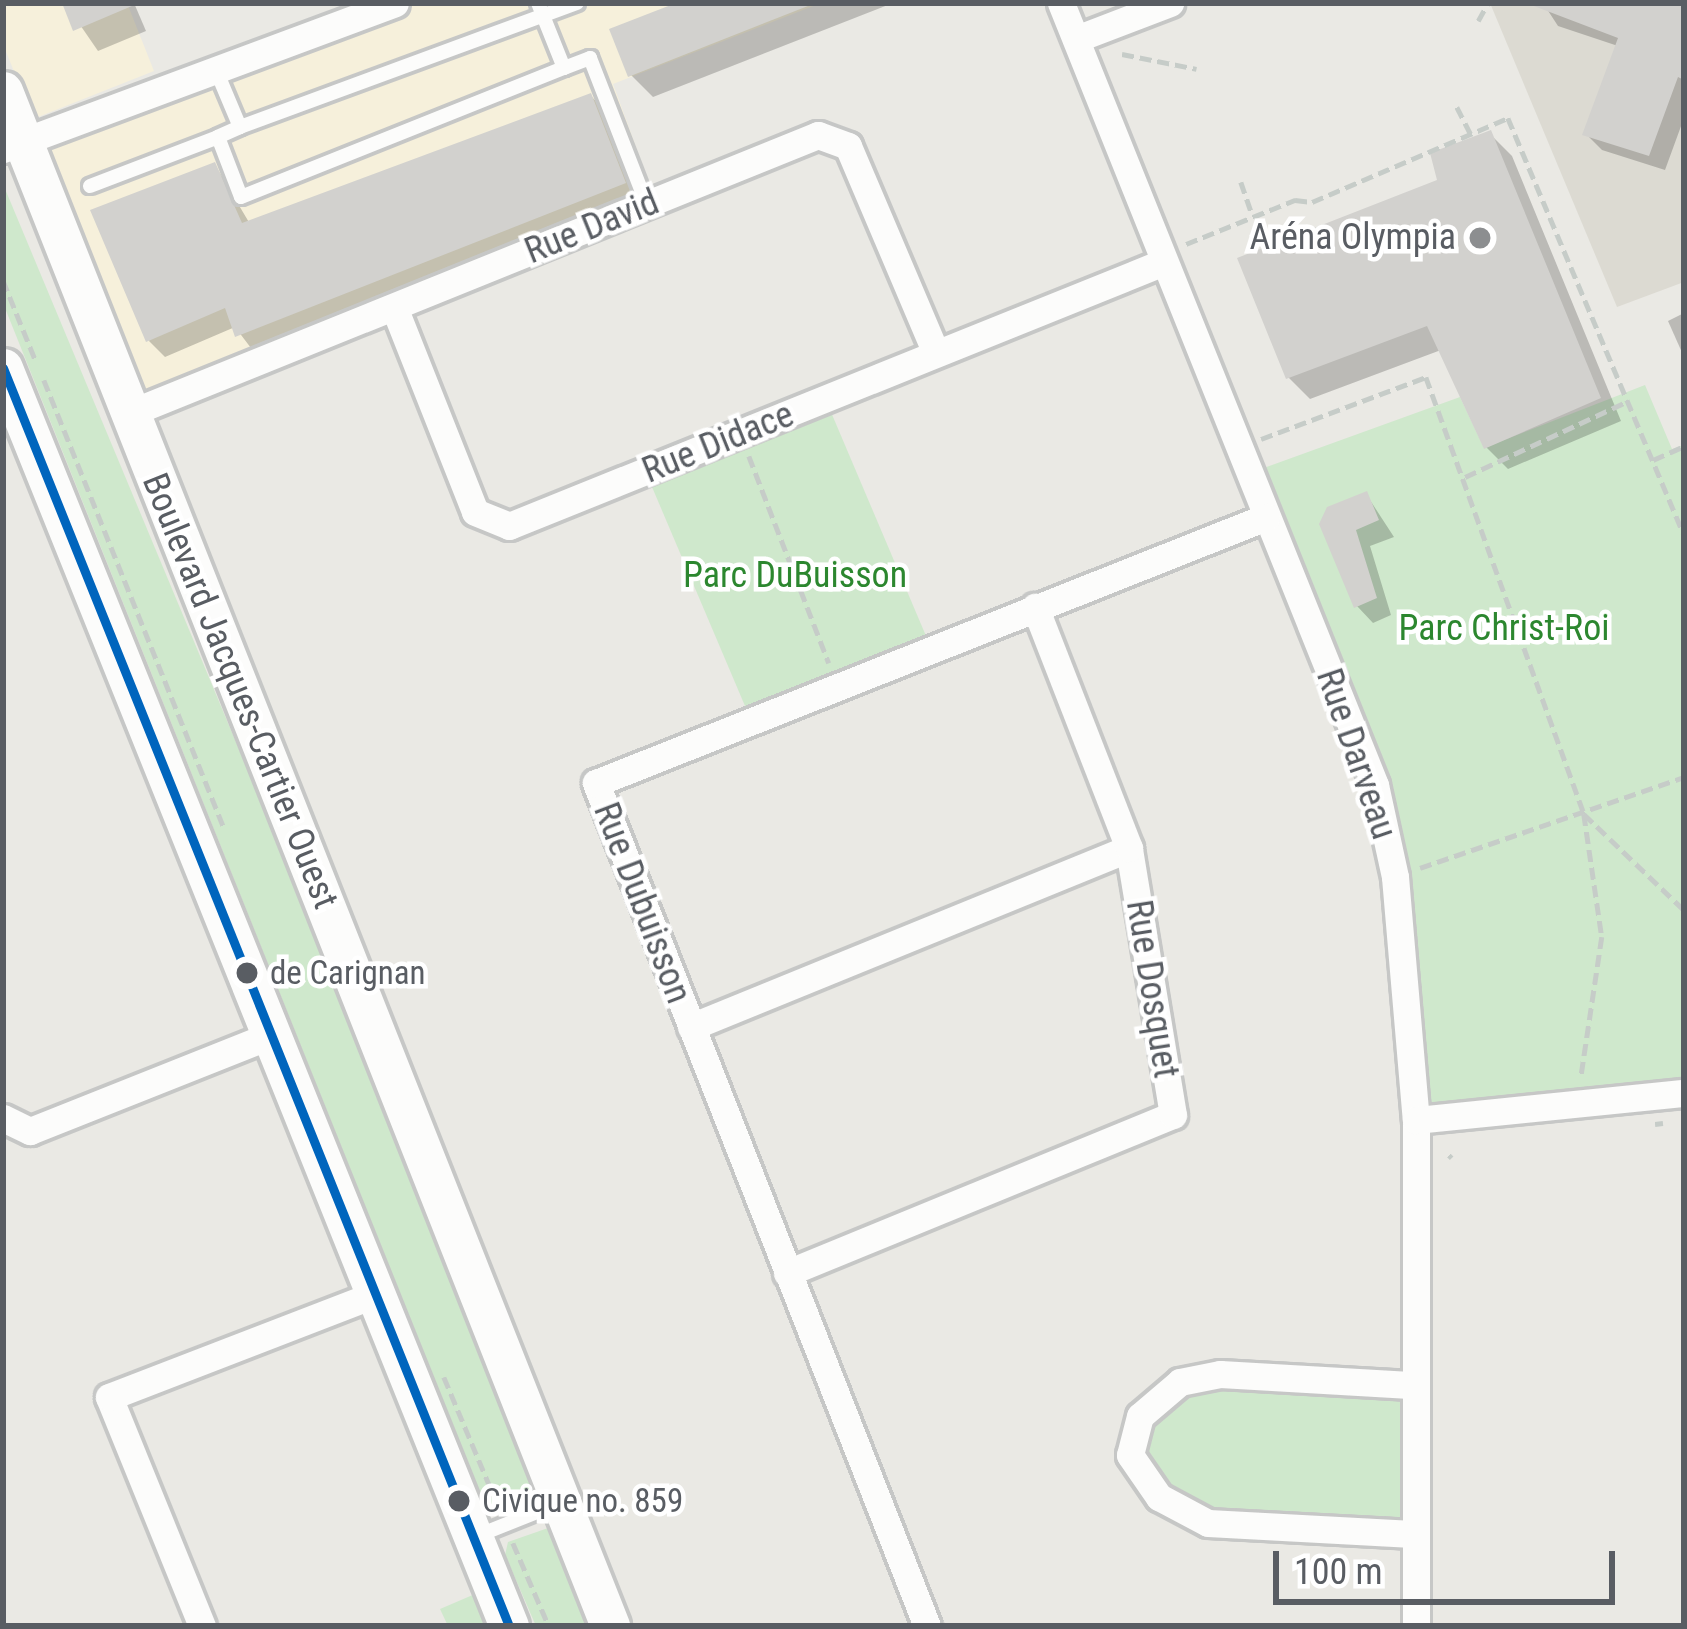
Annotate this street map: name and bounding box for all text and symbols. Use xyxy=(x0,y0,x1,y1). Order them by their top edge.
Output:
street label: Rue David xyxy=(519,181,665,273)
place label: Aréna Olympia xyxy=(1250,216,1456,260)
marker: Aréna Olympia xyxy=(1467,225,1493,251)
street label: Rue Didace xyxy=(636,393,800,493)
street label: Boulevard Jacques-Cartier Ouest xyxy=(133,467,347,915)
park label: Parc DuBuisson xyxy=(683,554,907,598)
park label: Parc Christ-Roi xyxy=(1399,607,1609,651)
street label: Rue Darveau xyxy=(1307,663,1405,845)
street label: Rue Dubuisson xyxy=(584,797,700,1009)
street label: Rue Dosquet xyxy=(1117,897,1187,1081)
place label: de Carignan xyxy=(270,953,426,993)
marker: de Carignan xyxy=(236,962,258,984)
place label: Civique no. 859 xyxy=(482,1481,683,1521)
marker: Civique no. 859 xyxy=(448,1490,470,1512)
scale bar xyxy=(1279,1527,1621,1601)
text: 100 m xyxy=(1294,1551,1383,1593)

